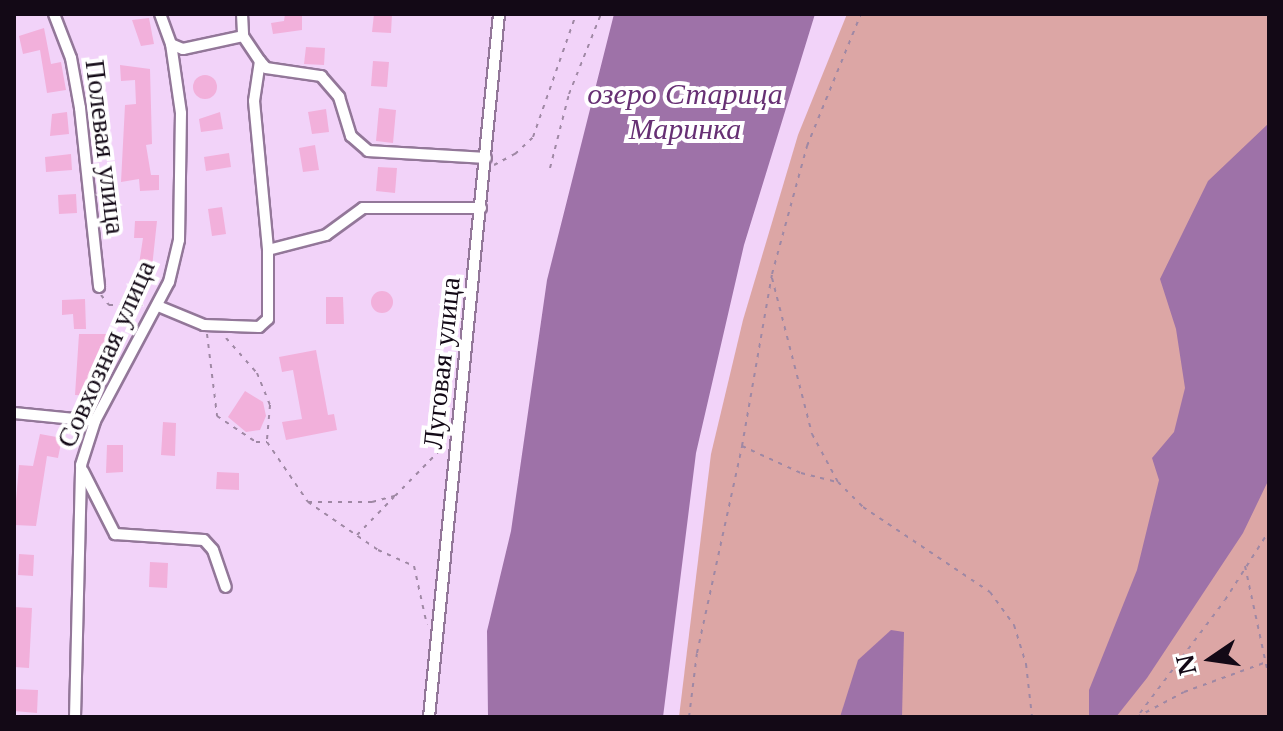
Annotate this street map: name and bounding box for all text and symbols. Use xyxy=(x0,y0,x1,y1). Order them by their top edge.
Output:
street label: Полевая улица xyxy=(78,58,132,236)
water label: озеро Старица Маринка xyxy=(587,76,783,146)
street label: Совхозная улица xyxy=(50,255,162,453)
street label: Луговая улица xyxy=(416,276,468,450)
north arrow xyxy=(1171,619,1251,699)
text: N xyxy=(1172,651,1203,678)

